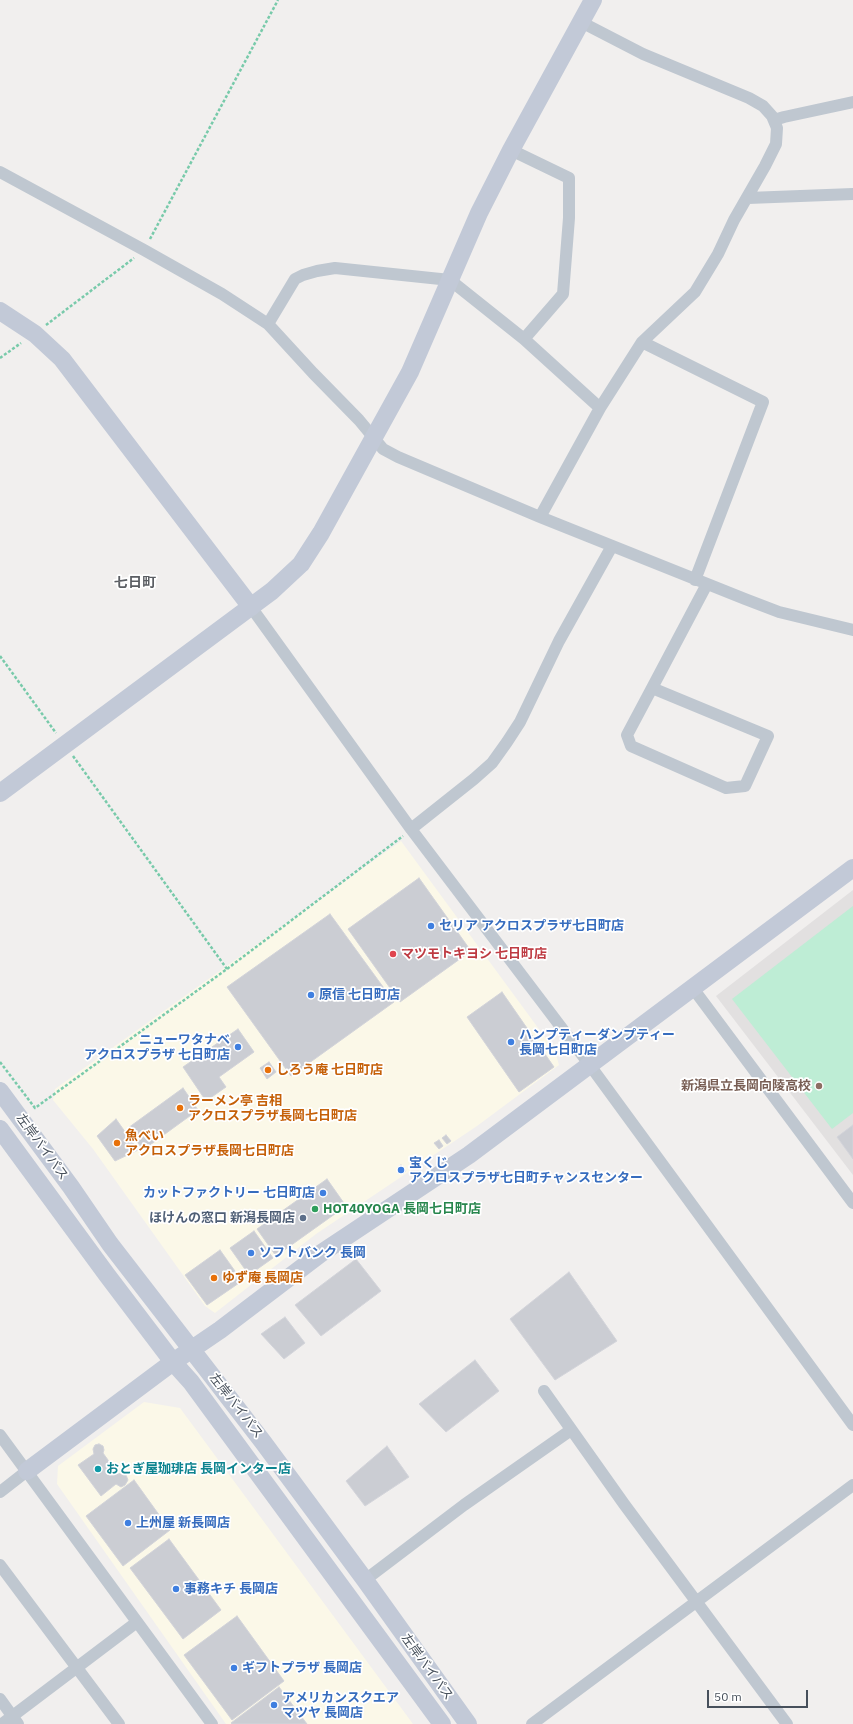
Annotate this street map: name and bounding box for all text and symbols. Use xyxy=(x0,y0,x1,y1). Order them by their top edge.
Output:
district label: 七日町 xyxy=(114,575,156,591)
place label: セリア アクロスプラザ七日町店 xyxy=(439,918,624,934)
marker: セリア アクロスプラザ七日町店 xyxy=(426,921,436,931)
place label: マツモトキヨシ 七日町店 xyxy=(401,946,547,962)
marker: マツモトキヨシ 七日町店 xyxy=(388,949,398,959)
place label: 原信 七日町店 xyxy=(319,987,400,1003)
marker: 原信 七日町店 xyxy=(306,990,316,1000)
place label: ハンプティーダンプティー 長岡七日町店 xyxy=(519,1027,675,1058)
place label: ニューワタナベ アクロスプラザ 七日町店 xyxy=(84,1032,230,1063)
marker: ハンプティーダンプティー 長岡七日町店 xyxy=(506,1037,516,1047)
marker: ニューワタナベ アクロスプラザ 七日町店 xyxy=(233,1042,243,1052)
place label: しろう庵 七日町店 xyxy=(276,1062,383,1078)
marker: しろう庵 七日町店 xyxy=(263,1065,273,1075)
place label: 新潟県立長岡向陵高校 xyxy=(681,1078,811,1094)
marker: 新潟県立長岡向陵高校 xyxy=(814,1081,824,1091)
place label: ラーメン亭 吉相 アクロスプラザ長岡七日町店 xyxy=(188,1093,357,1124)
marker: ラーメン亭 吉相 アクロスプラザ長岡七日町店 xyxy=(175,1103,185,1113)
street label: 左岸バイパス xyxy=(13,1111,71,1183)
place label: 魚べい アクロスプラザ長岡七日町店 xyxy=(125,1128,294,1159)
marker: 魚べい アクロスプラザ長岡七日町店 xyxy=(112,1138,122,1148)
place label: 宝くじ アクロスプラザ七日町チャンスセンター xyxy=(409,1155,643,1186)
marker: 宝くじ アクロスプラザ七日町チャンスセンター xyxy=(396,1165,406,1175)
place label: カットファクトリー 七日町店 xyxy=(143,1185,315,1201)
marker: カットファクトリー 七日町店 xyxy=(318,1188,328,1198)
place label: HOT40YOGA 長岡七日町店 xyxy=(323,1201,481,1217)
marker: HOT40YOGA 長岡七日町店 xyxy=(310,1204,320,1214)
place label: ほけんの窓口 新潟長岡店 xyxy=(149,1210,295,1226)
marker: ほけんの窓口 新潟長岡店 xyxy=(298,1213,308,1223)
place label: ソフトバンク 長岡 xyxy=(259,1245,366,1261)
marker: ソフトバンク 長岡 xyxy=(246,1248,256,1258)
place label: ゆず庵 長岡店 xyxy=(222,1270,303,1286)
marker: ゆず庵 長岡店 xyxy=(209,1273,219,1283)
street label: 左岸バイパス xyxy=(206,1370,266,1442)
place label: おとぎ屋珈琲店 長岡インター店 xyxy=(106,1461,291,1477)
marker: おとぎ屋珈琲店 長岡インター店 xyxy=(93,1464,103,1474)
place label: 上州屋 新長岡店 xyxy=(136,1515,230,1531)
marker: 上州屋 新長岡店 xyxy=(123,1518,133,1528)
place label: 事務キチ 長岡店 xyxy=(184,1581,278,1597)
marker: 事務キチ 長岡店 xyxy=(171,1584,181,1594)
street label: 左岸バイパス xyxy=(398,1631,456,1703)
place label: ギフトプラザ 長岡店 xyxy=(242,1660,362,1676)
marker: ギフトプラザ 長岡店 xyxy=(229,1663,239,1673)
scale bar xyxy=(709,1682,810,1708)
text: 50 m xyxy=(714,1689,742,1704)
place label: アメリカンスクエア マツヤ 長岡店 xyxy=(282,1690,399,1721)
marker: アメリカンスクエア マツヤ 長岡店 xyxy=(269,1700,279,1710)

